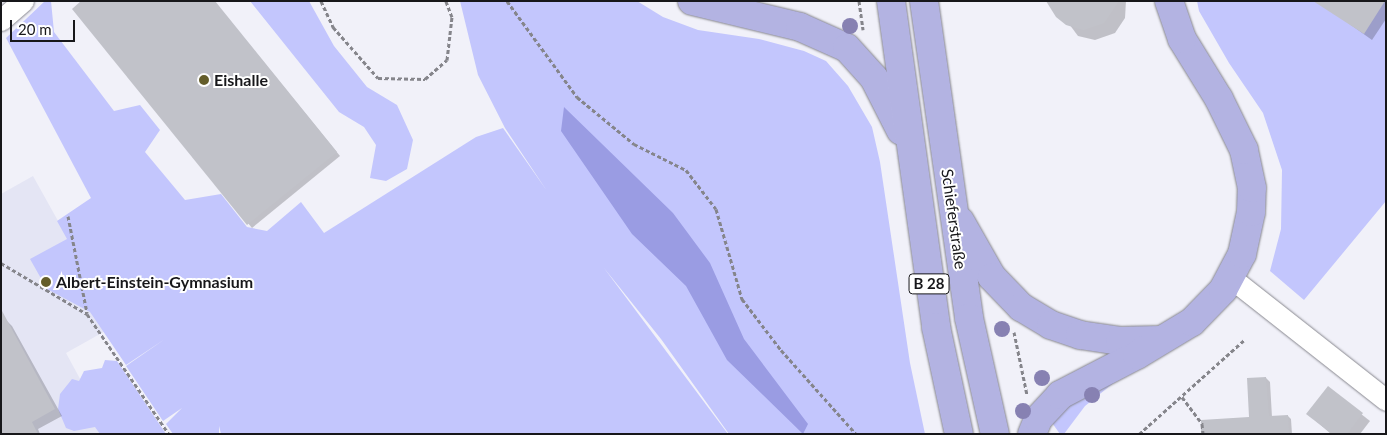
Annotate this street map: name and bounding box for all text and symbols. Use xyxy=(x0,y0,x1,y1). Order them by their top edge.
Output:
scale bar xyxy=(12,10,78,42)
text: 20 m xyxy=(18,20,52,38)
place label: Eishalle xyxy=(214,70,268,90)
marker: Eishalle xyxy=(198,74,210,86)
street label: Schieferstraße xyxy=(937,168,971,270)
place label: Albert-Einstein-Gymnasium xyxy=(56,272,253,292)
road number: B 28 xyxy=(908,272,950,296)
marker: Albert-Einstein-Gymnasium xyxy=(40,276,52,288)

